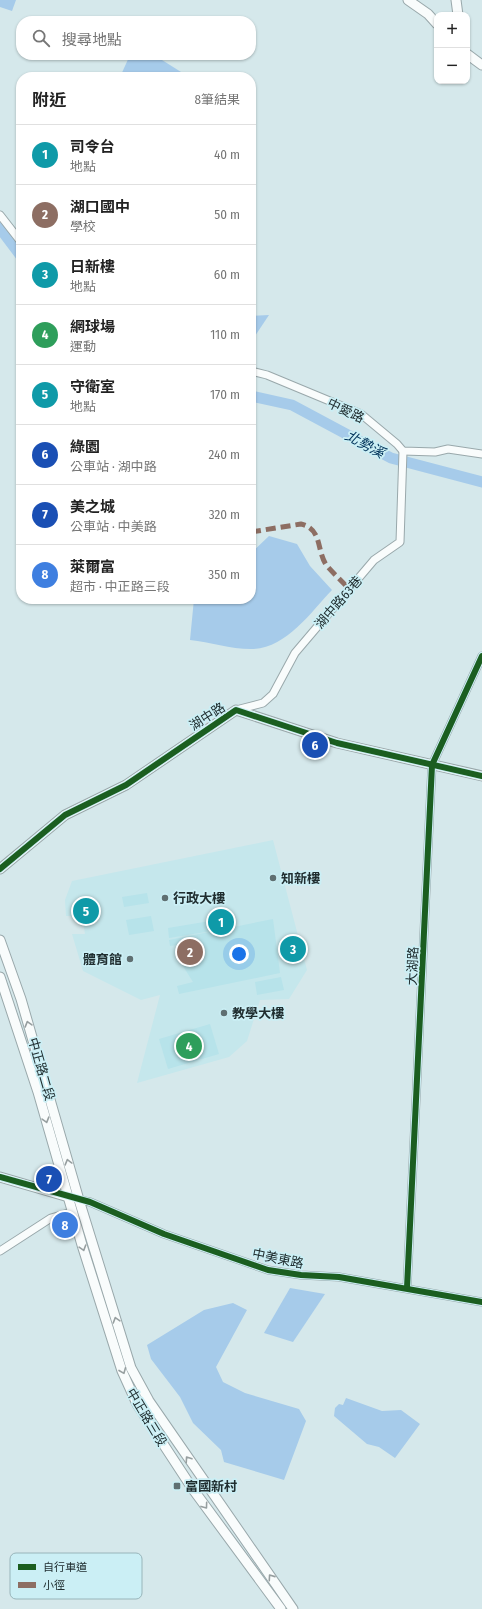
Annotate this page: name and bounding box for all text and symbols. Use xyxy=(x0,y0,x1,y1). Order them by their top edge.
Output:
map controls xyxy=(434,12,470,84)
button: + xyxy=(434,12,470,48)
search box xyxy=(16,16,256,60)
icon: search xyxy=(30,27,52,49)
text: 搜尋地點 xyxy=(62,31,122,49)
button: − xyxy=(434,48,470,84)
text: 附近 xyxy=(32,90,66,111)
text: 8筆結果 xyxy=(194,92,240,107)
text: 司令台 xyxy=(70,138,115,156)
text: 1 xyxy=(42,147,48,162)
text: 40 m xyxy=(214,147,240,162)
text: 地點 xyxy=(70,159,96,174)
text: 湖口國中 xyxy=(70,198,130,216)
text: 2 xyxy=(42,207,48,222)
text: 50 m xyxy=(214,207,240,222)
text: 學校 xyxy=(70,219,96,234)
text: 日新樓 xyxy=(70,258,115,276)
text: 3 xyxy=(42,267,48,282)
text: 60 m xyxy=(214,267,240,282)
text: 地點 xyxy=(70,279,96,294)
text: 網球場 xyxy=(70,318,115,336)
text: 4 xyxy=(42,327,48,342)
text: 110 m xyxy=(210,327,240,342)
text: 運動 xyxy=(70,339,96,354)
text: 守衛室 xyxy=(70,378,115,396)
text: 5 xyxy=(42,387,48,402)
text: 170 m xyxy=(210,387,240,402)
street label: 中愛路 xyxy=(325,395,367,426)
text: 地點 xyxy=(70,399,96,414)
water label: 北勢溪 xyxy=(342,427,389,463)
text: 綠園 xyxy=(70,438,100,456)
text: 6 xyxy=(42,447,48,462)
text: 240 m xyxy=(208,447,240,462)
text: 公車站 · 湖中路 xyxy=(70,459,157,474)
text: 美之城 xyxy=(70,498,115,516)
text: 7 xyxy=(42,507,48,522)
text: 320 m xyxy=(209,507,240,522)
text: 公車站 · 中美路 xyxy=(70,519,157,534)
text: 萊爾富 xyxy=(70,558,115,576)
text: 8 xyxy=(42,567,48,582)
text: 350 m xyxy=(208,567,240,582)
street label: 湖中路63巷 xyxy=(312,573,365,631)
text: 超市 · 中正路三段 xyxy=(70,579,170,594)
street label: 湖中路 xyxy=(187,700,228,733)
pin: 6 xyxy=(302,730,328,760)
place label: 知新樓 xyxy=(281,871,320,886)
marker: 知新樓 xyxy=(268,873,278,883)
place label: 行政大樓 xyxy=(173,891,225,906)
marker: 行政大樓 xyxy=(160,893,170,903)
pin: 5 xyxy=(73,896,99,926)
pin: 1 xyxy=(208,907,234,937)
pin: 3 xyxy=(280,934,306,964)
pin: 2 xyxy=(177,937,203,967)
your location xyxy=(229,944,249,964)
street label: 大湖路 xyxy=(404,946,421,986)
place label: 體育館 xyxy=(83,952,122,967)
marker: 體育館 xyxy=(125,954,135,964)
place label: 教學大樓 xyxy=(232,1006,284,1021)
marker: 教學大樓 xyxy=(219,1008,229,1018)
one-way arrow xyxy=(24,1021,33,1028)
pin: 4 xyxy=(176,1031,202,1061)
street label: 中正路二段 xyxy=(25,1036,58,1102)
one-way arrow xyxy=(41,1117,50,1124)
one-way arrow xyxy=(64,1159,73,1166)
pin: 7 xyxy=(36,1164,62,1194)
pin: 8 xyxy=(52,1210,78,1240)
one-way arrow xyxy=(78,1244,86,1251)
street label: 中美東路 xyxy=(251,1246,305,1271)
one-way arrow xyxy=(112,1317,121,1324)
one-way arrow xyxy=(118,1368,126,1375)
street label: 中正路三段 xyxy=(123,1386,170,1449)
one-way arrow xyxy=(185,1456,193,1463)
place label: 富國新村 xyxy=(185,1479,237,1494)
marker: 富國新村 xyxy=(172,1481,182,1491)
one-way arrow xyxy=(200,1501,207,1508)
legend xyxy=(10,1553,142,1599)
text: 自行車道 xyxy=(43,1561,87,1574)
one-way arrow xyxy=(268,1574,276,1581)
text: 小徑 xyxy=(43,1579,65,1592)

